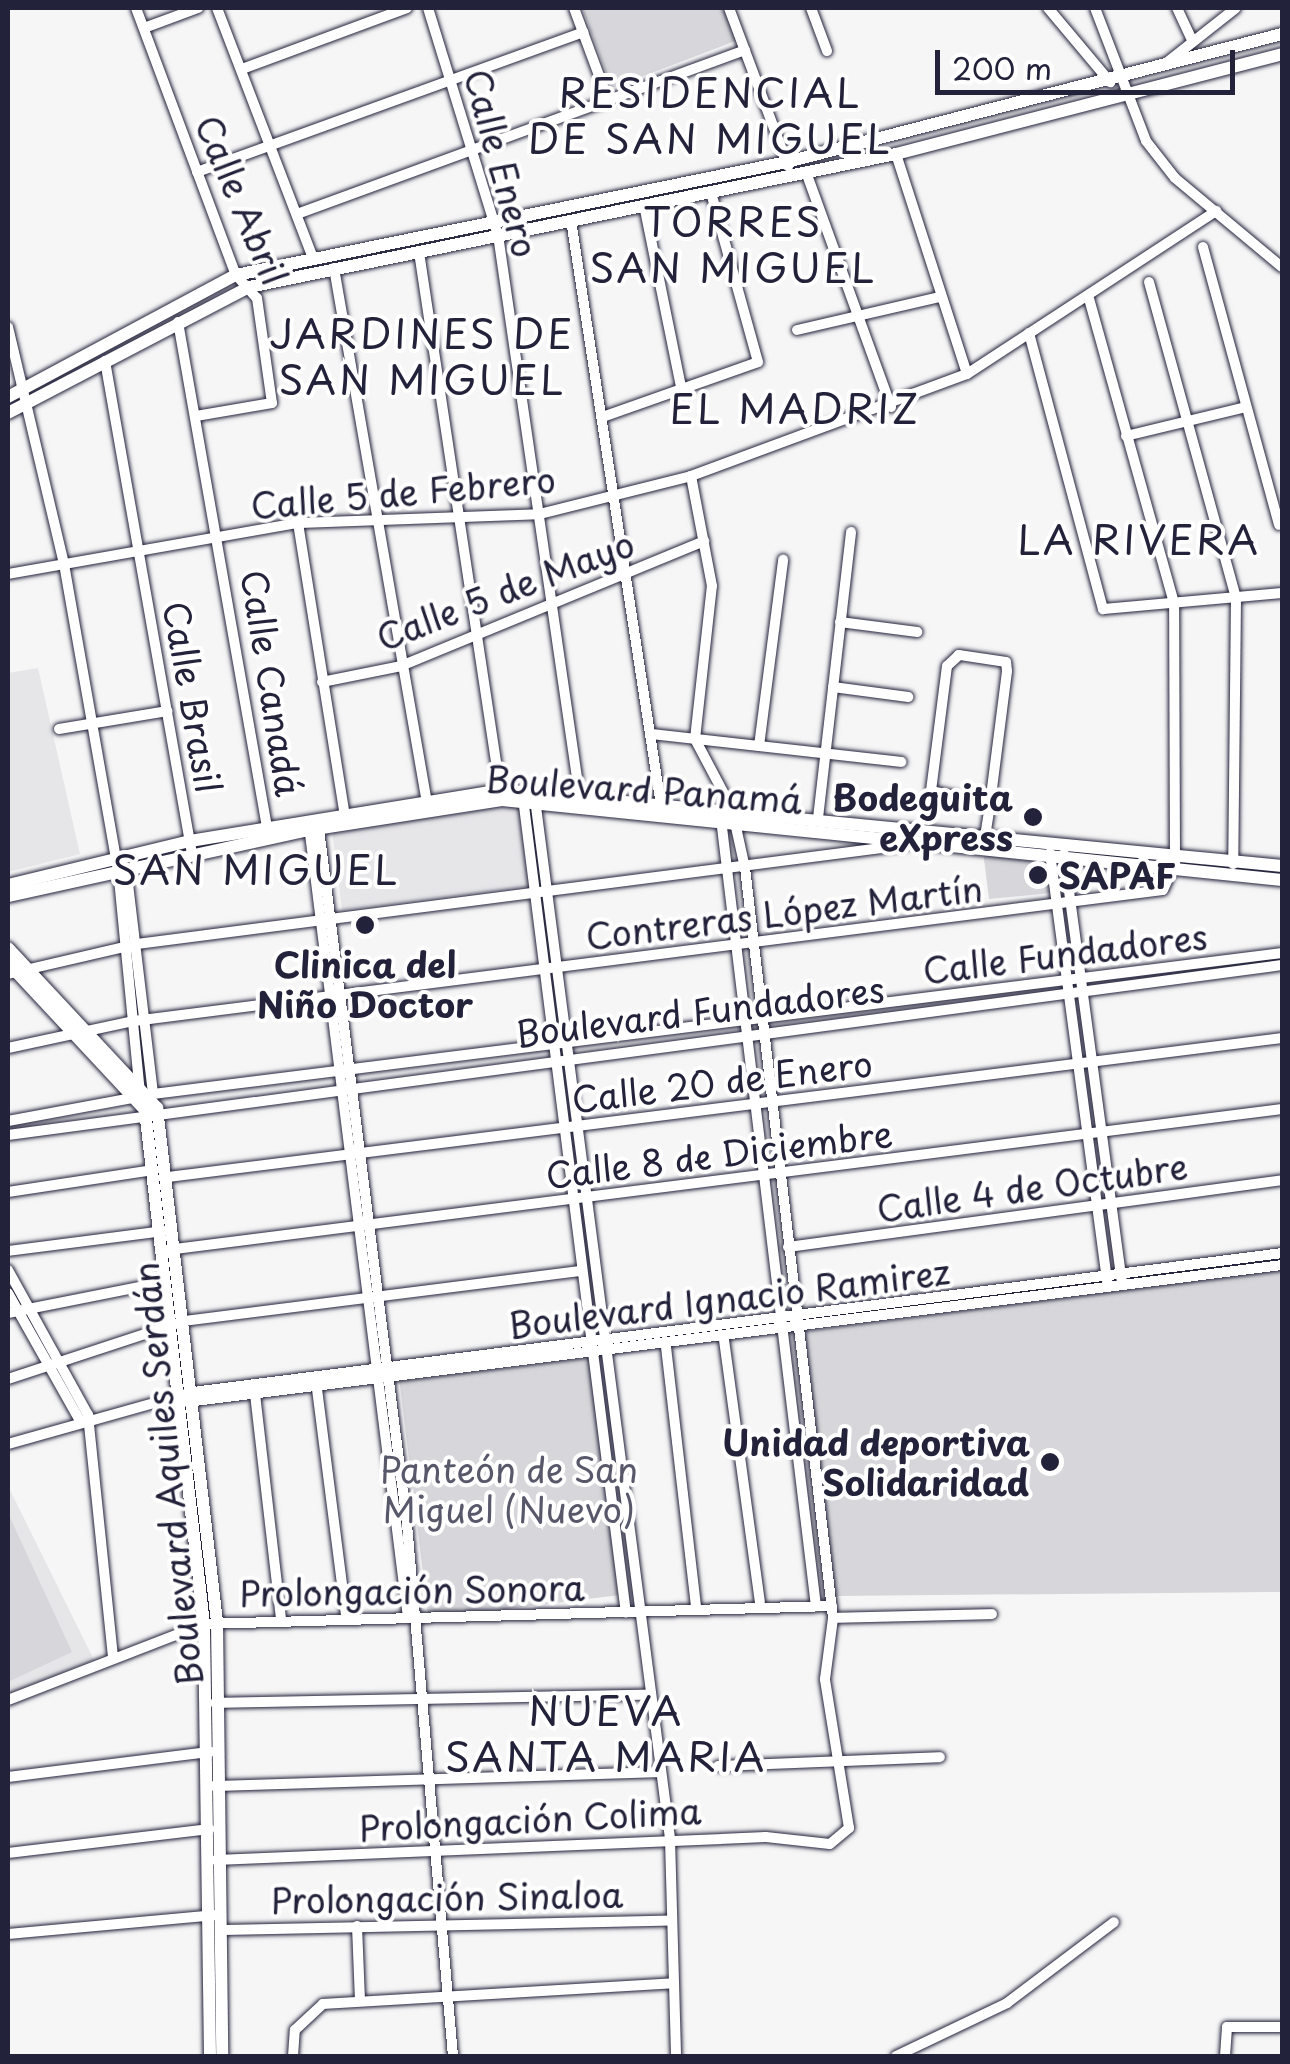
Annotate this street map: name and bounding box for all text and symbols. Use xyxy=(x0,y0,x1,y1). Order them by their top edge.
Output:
scale bar xyxy=(940,30,1240,92)
text: 200 m xyxy=(952,45,1052,90)
street label: Calle Enero xyxy=(456,63,548,263)
district label: RESIDENCIAL DE SAN MIGUEL xyxy=(530,68,890,162)
street label: Calle Abril xyxy=(187,109,297,291)
district label: TORRES SAN MIGUEL xyxy=(592,197,874,291)
district label: JARDINES DE SAN MIGUEL xyxy=(272,309,572,403)
district label: EL MADRIZ xyxy=(668,384,922,432)
street label: Calle 5 de Febrero xyxy=(249,458,557,526)
district label: LA RIVERA xyxy=(1019,515,1259,563)
street label: Calle 5 de Mayo xyxy=(369,521,641,659)
street label: Calle Canadá xyxy=(233,567,311,799)
street label: Calle Brasil xyxy=(155,597,231,797)
street label: Boulevard Panamá xyxy=(484,757,804,821)
place label: Bodeguita eXpress xyxy=(832,776,1013,858)
marker: Bodeguita eXpress xyxy=(1022,806,1044,828)
district label: SAN MIGUEL xyxy=(115,845,397,893)
place label: SAPAF xyxy=(1058,854,1176,896)
marker: SAPAF xyxy=(1027,864,1049,886)
street label: Contreras López Martín xyxy=(581,867,987,957)
marker: Clinica del Niño Doctor xyxy=(352,912,378,938)
street label: Calle Fundadores xyxy=(918,914,1212,992)
place label: Clinica del Niño Doctor xyxy=(256,943,474,1025)
street label: Boulevard Fundadores xyxy=(513,967,887,1055)
street label: Calle 20 de Enero xyxy=(567,1041,877,1121)
street label: Calle 8 de Diciembre xyxy=(542,1112,896,1196)
street label: Calle 4 de Octubre xyxy=(872,1144,1192,1230)
street label: Boulevard Ignacio Ramirez xyxy=(504,1250,954,1346)
street label: Boulevard Aquiles Serdán xyxy=(124,1260,210,1688)
place label: Unidad deportiva Solidaridad xyxy=(718,1421,1030,1503)
park label: Panteón de San Miguel (Nuevo) xyxy=(378,1448,640,1530)
marker: Unidad deportiva Solidaridad xyxy=(1039,1451,1061,1473)
street label: Prolongación Sonora xyxy=(239,1566,585,1614)
district label: NUEVA SANTA MARIA xyxy=(444,1686,768,1780)
street label: Prolongación Colima xyxy=(358,1789,702,1849)
street label: Prolongación Sinaloa xyxy=(270,1873,624,1921)

